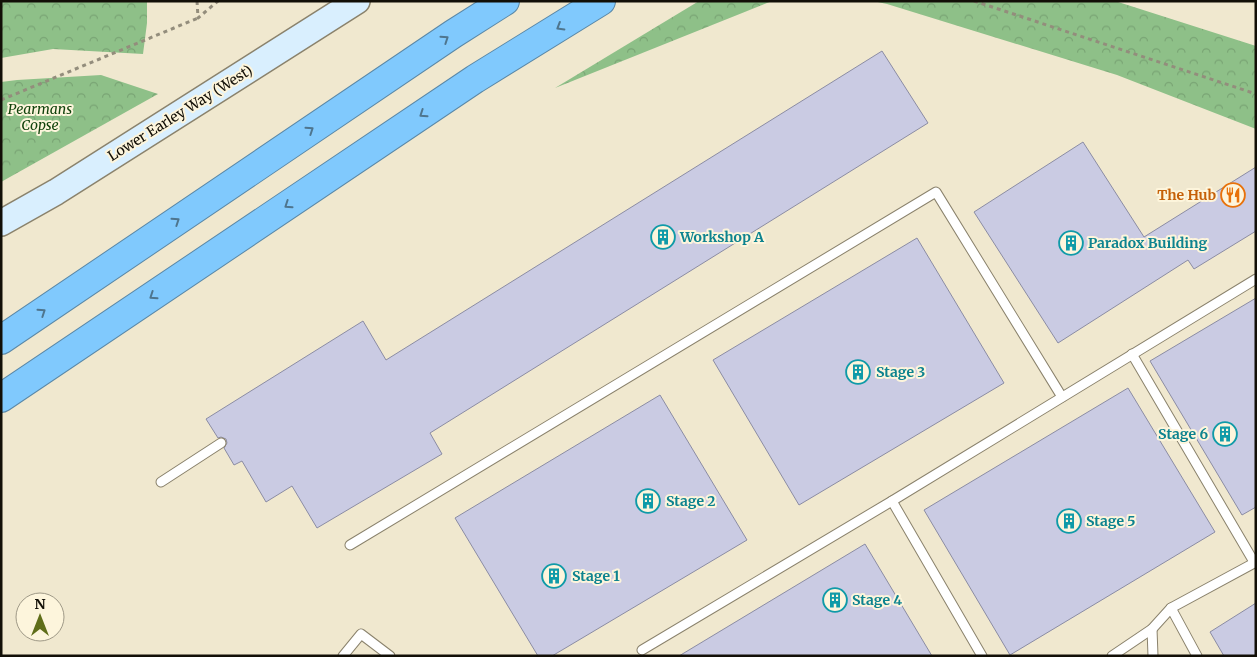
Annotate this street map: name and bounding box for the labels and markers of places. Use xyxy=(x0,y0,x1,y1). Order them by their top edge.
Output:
restaurant icon: The Hub xyxy=(1220,182,1246,208)
place label: The Hub xyxy=(1157,186,1216,204)
building icon: Workshop A xyxy=(650,224,676,250)
place label: Workshop A xyxy=(679,228,765,246)
building icon: Paradox Building xyxy=(1058,230,1084,256)
place label: Paradox Building xyxy=(1088,234,1208,252)
building icon: Stage 3 xyxy=(845,359,871,385)
place label: Stage 3 xyxy=(876,363,925,381)
building icon: Stage 6 xyxy=(1212,421,1238,447)
place label: Stage 6 xyxy=(1158,425,1208,443)
building icon: Stage 2 xyxy=(635,488,661,514)
place label: Stage 2 xyxy=(666,492,716,510)
building icon: Stage 5 xyxy=(1056,508,1082,534)
place label: Stage 5 xyxy=(1086,512,1135,530)
building icon: Stage 1 xyxy=(541,563,567,589)
place label: Stage 1 xyxy=(572,567,620,585)
building icon: Stage 4 xyxy=(822,587,848,613)
place label: Stage 4 xyxy=(852,591,902,609)

